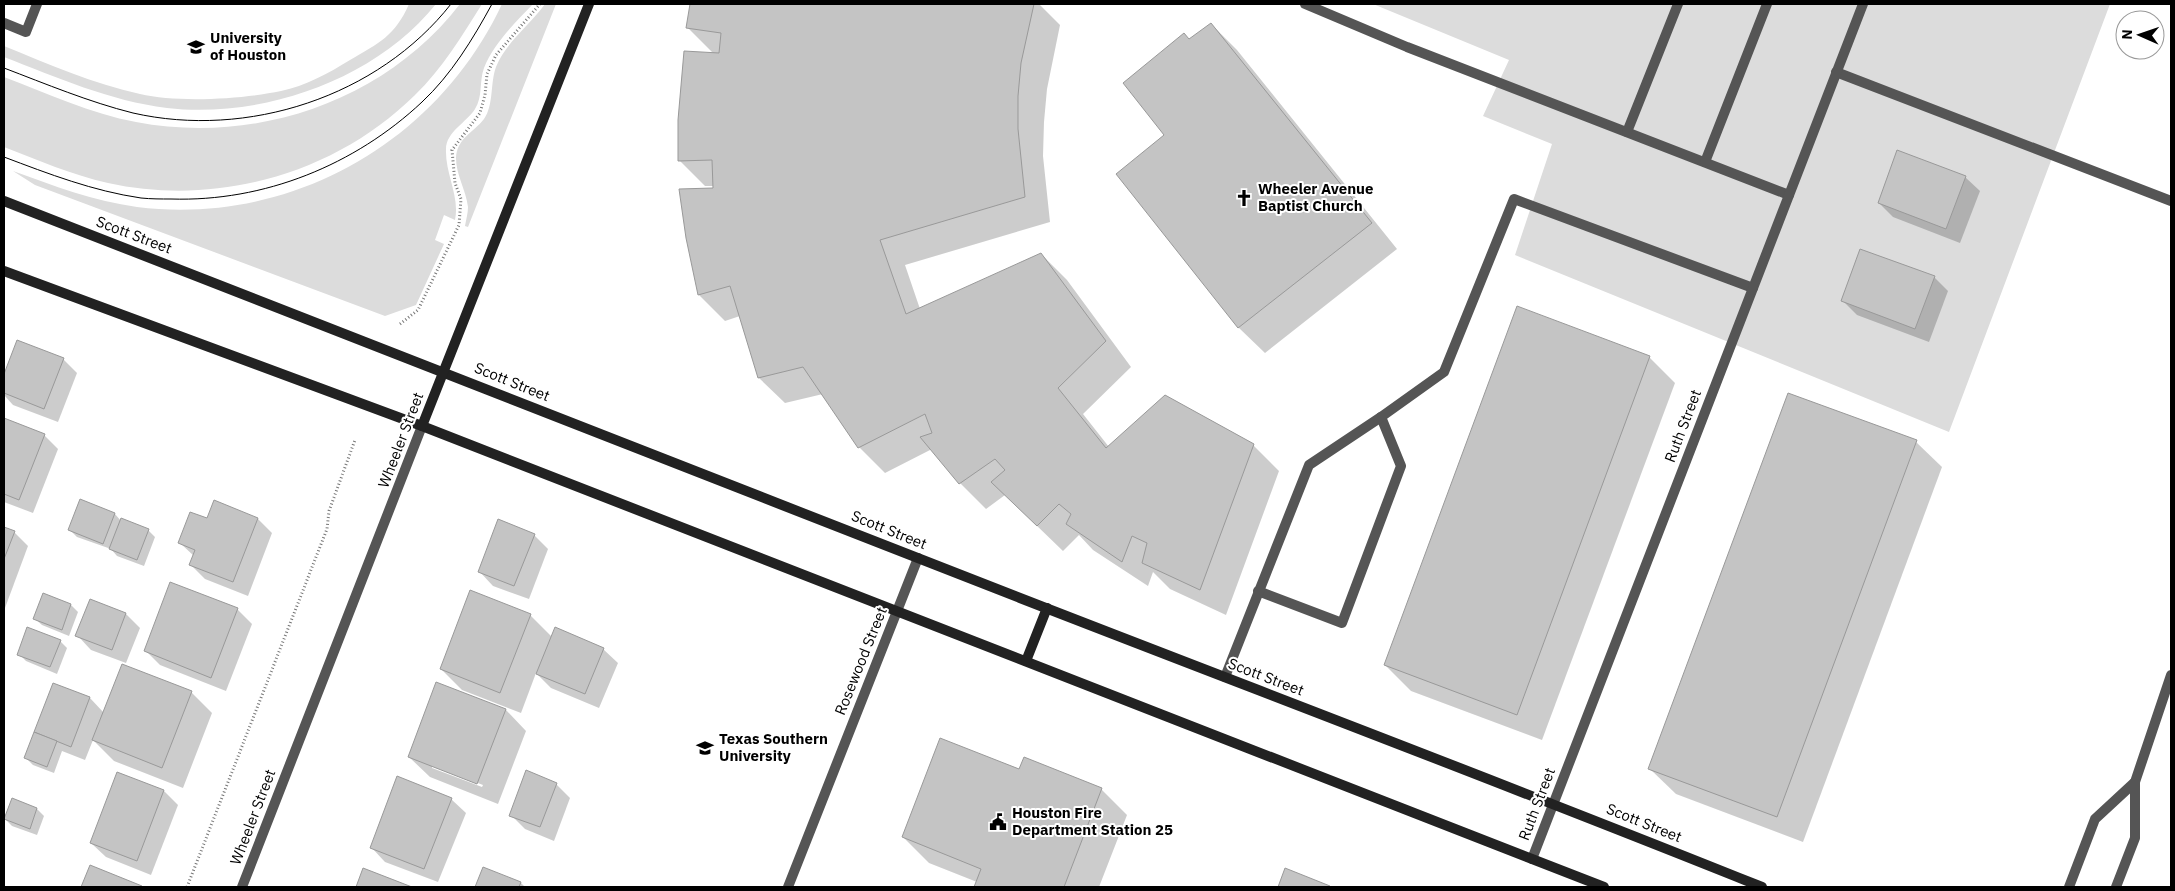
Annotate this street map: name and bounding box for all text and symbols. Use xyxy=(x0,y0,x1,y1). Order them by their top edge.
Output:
north arrow xyxy=(2115,10,2165,60)
place label: University of Houston xyxy=(210,28,286,64)
text: N xyxy=(2118,29,2136,40)
school or university icon: University of Houston xyxy=(186,37,206,57)
place label: Wheeler Avenue Baptist Church xyxy=(1258,179,1374,215)
church icon: Wheeler Avenue Baptist Church xyxy=(1234,188,1254,208)
street label: Scott Street xyxy=(94,211,175,258)
street label: Scott Street xyxy=(472,358,553,405)
street label: Ruth Street xyxy=(1660,387,1705,465)
street label: Wheeler Street xyxy=(374,389,427,490)
street label: Scott Street xyxy=(849,506,930,553)
street label: Rosewood Street xyxy=(830,604,891,718)
street label: Scott Street xyxy=(1226,653,1307,700)
place label: Texas Southern University xyxy=(719,729,828,765)
school or university icon: Texas Southern University xyxy=(695,738,715,758)
street label: Ruth Street xyxy=(1514,765,1559,843)
street label: Wheeler Street xyxy=(226,766,279,867)
street label: Scott Street xyxy=(1604,799,1685,846)
place label: Houston Fire Department Station 25 xyxy=(1012,803,1173,839)
public building icon: Houston Fire Department Station 25 xyxy=(988,812,1008,832)

